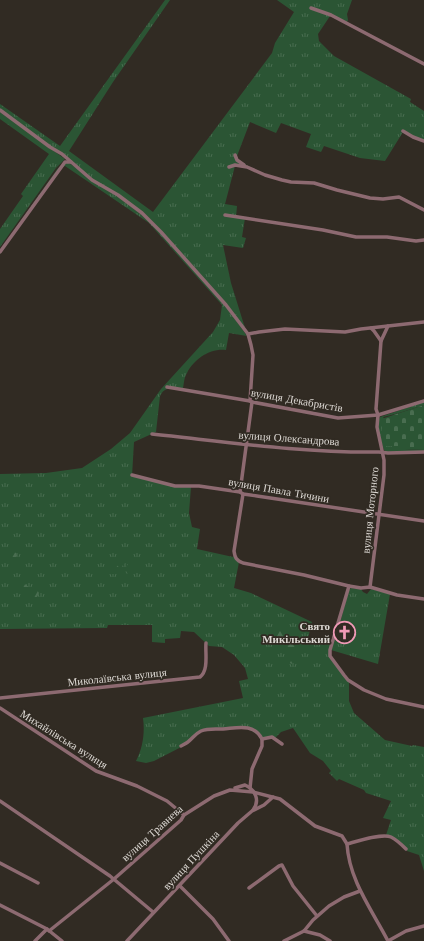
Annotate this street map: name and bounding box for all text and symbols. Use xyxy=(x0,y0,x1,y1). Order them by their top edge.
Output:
street label: вулиця Декабристів xyxy=(250,385,344,415)
street label: вулиця Олександрова xyxy=(238,427,340,449)
street label: вулиця Моторного xyxy=(358,466,382,554)
street label: вулиця Павла Тичини xyxy=(227,474,331,506)
place label: Свято Микільський xyxy=(262,619,331,646)
church icon: Свято Микільський xyxy=(332,619,358,645)
street label: Миколаївська вулиця xyxy=(67,665,167,689)
street label: Михайлівська вулиця xyxy=(18,706,110,772)
street label: вулиця Травнева xyxy=(118,802,186,864)
street label: вулиця Пушкіна xyxy=(160,827,222,893)

